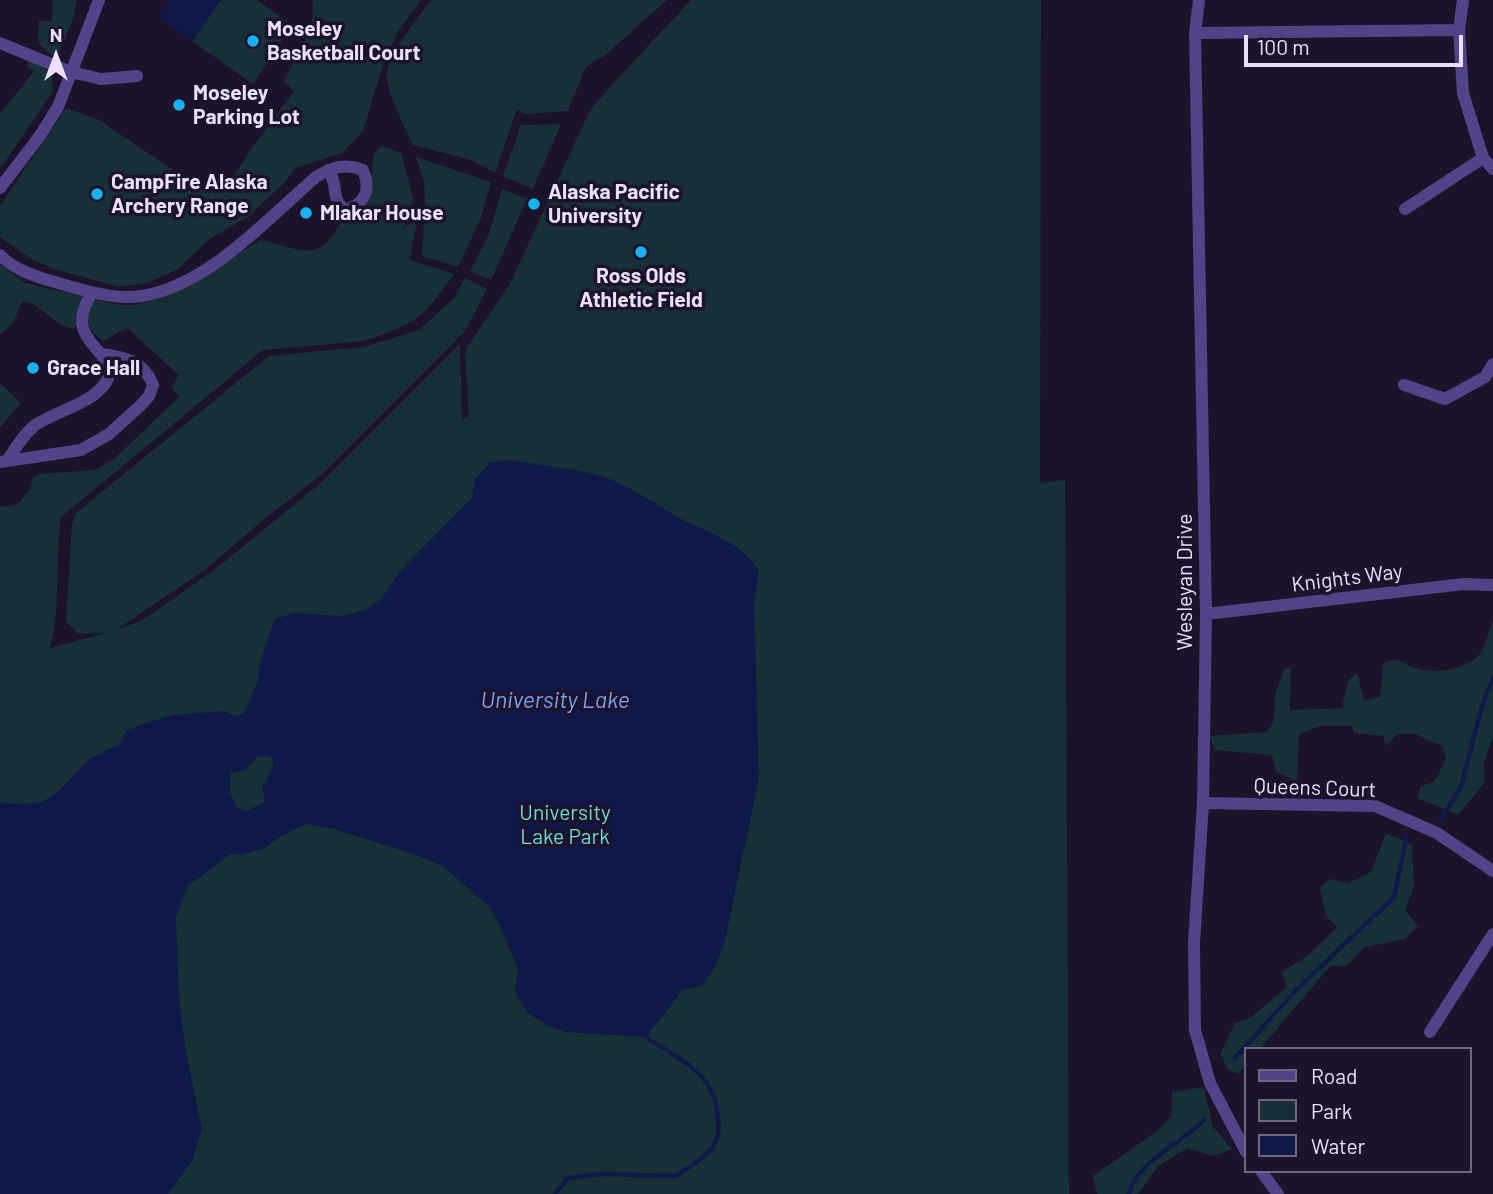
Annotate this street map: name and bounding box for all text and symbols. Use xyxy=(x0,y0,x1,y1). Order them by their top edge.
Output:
place label: Moseley Basketball Court xyxy=(267,16,420,66)
north arrow xyxy=(21,21,91,91)
scale bar xyxy=(1248,21,1467,65)
text: N xyxy=(50,23,62,46)
marker: Moseley Basketball Court xyxy=(245,33,261,49)
text: 100 m xyxy=(1257,34,1310,59)
place label: Moseley Parking Lot xyxy=(193,80,300,130)
marker: Moseley Parking Lot xyxy=(171,97,187,113)
place label: CampFire Alaska Archery Range xyxy=(111,169,267,219)
place label: Alaska Pacific University xyxy=(548,179,680,229)
marker: CampFire Alaska Archery Range xyxy=(89,186,105,202)
marker: Alaska Pacific University xyxy=(526,196,542,212)
place label: Mlakar House xyxy=(320,200,444,226)
marker: Mlakar House xyxy=(298,205,314,221)
marker: Ross Olds Athletic Field xyxy=(633,244,649,260)
place label: Ross Olds Athletic Field xyxy=(579,263,703,313)
place label: Grace Hall xyxy=(47,355,140,381)
marker: Grace Hall xyxy=(25,360,41,376)
street label: Wesleyan Drive xyxy=(1172,514,1198,650)
street label: Knights Way xyxy=(1290,559,1404,597)
water label: University Lake xyxy=(480,686,630,714)
street label: Queens Court xyxy=(1253,773,1377,803)
park label: University Lake Park xyxy=(519,800,611,850)
legend xyxy=(1244,1047,1472,1173)
text: Road xyxy=(1311,1063,1357,1088)
text: Park xyxy=(1311,1098,1352,1123)
text: Water xyxy=(1311,1133,1365,1158)

